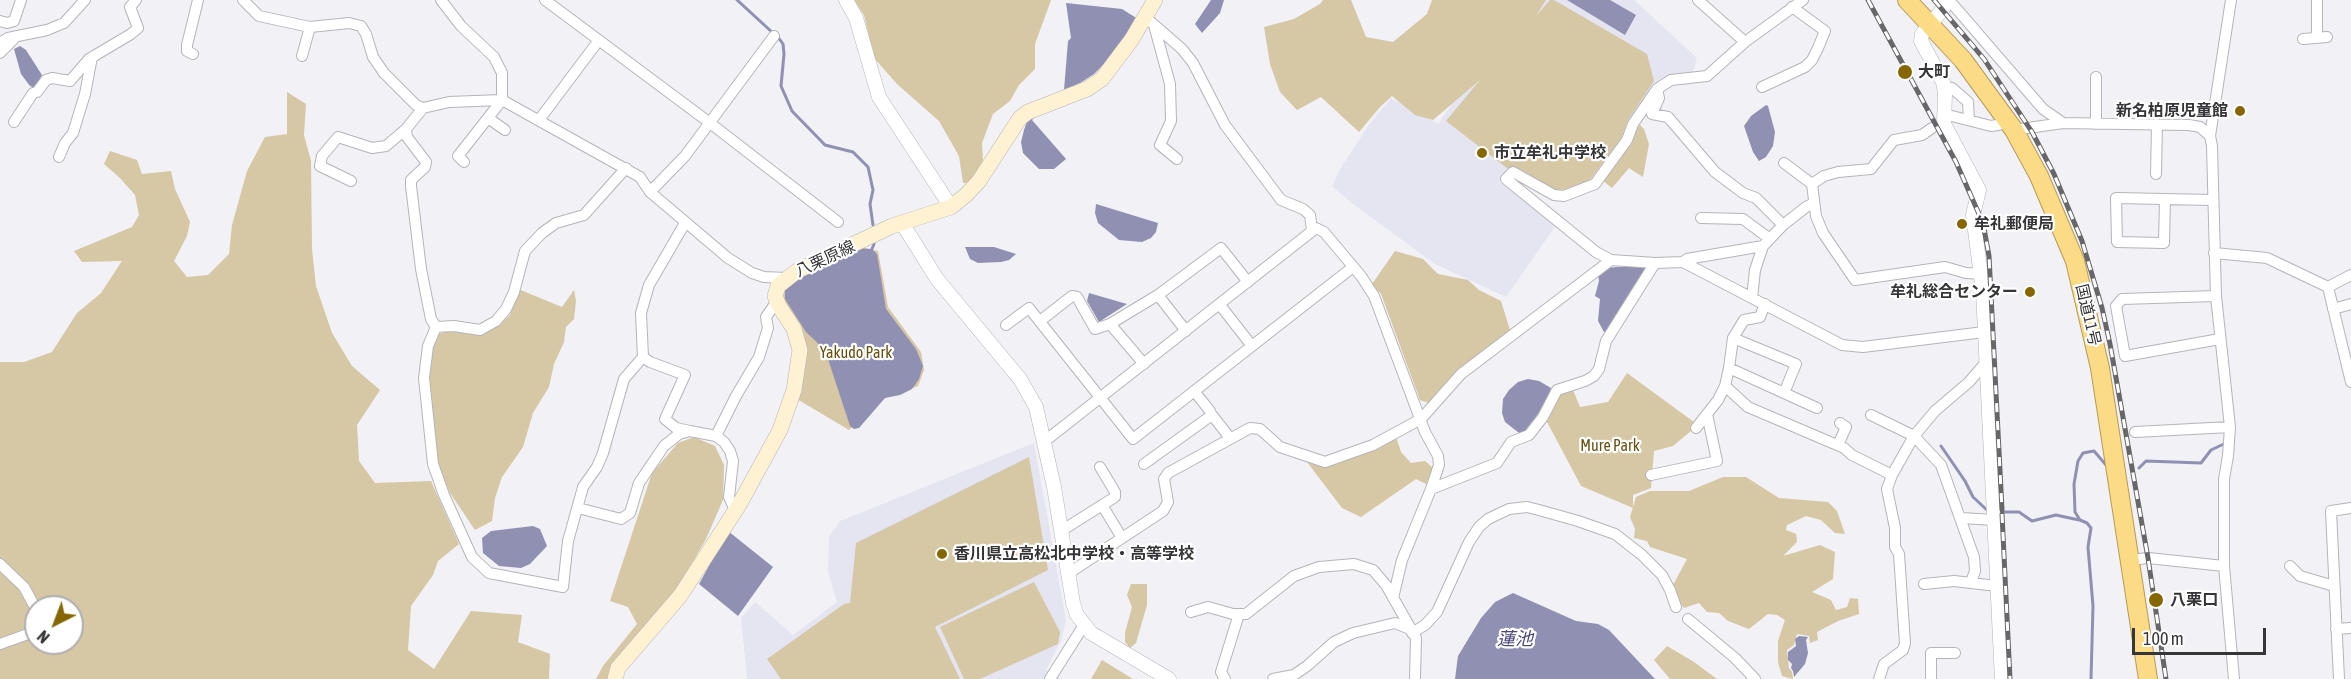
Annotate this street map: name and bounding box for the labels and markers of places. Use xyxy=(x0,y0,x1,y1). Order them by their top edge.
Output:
place label: 大町 xyxy=(1918,62,1950,82)
marker: 大町 xyxy=(1896,63,1914,81)
place label: 新名柏原児童館 xyxy=(2116,101,2228,121)
marker: 新名柏原児童館 xyxy=(2233,104,2247,118)
place label: 市立牟礼中学校 xyxy=(1494,143,1606,163)
marker: 市立牟礼中学校 xyxy=(1475,146,1489,160)
place label: 牟礼郵便局 xyxy=(1974,214,2054,234)
marker: 牟礼郵便局 xyxy=(1955,217,1969,231)
place label: 牟礼総合センター xyxy=(1890,282,2018,302)
marker: 牟礼総合センター xyxy=(2023,285,2037,299)
place label: 香川県立高松北中学校・高等学校 xyxy=(954,544,1194,564)
marker: 香川県立高松北中学校・高等学校 xyxy=(935,547,949,561)
place label: 八栗口 xyxy=(2170,590,2218,610)
marker: 八栗口 xyxy=(2147,591,2165,609)

